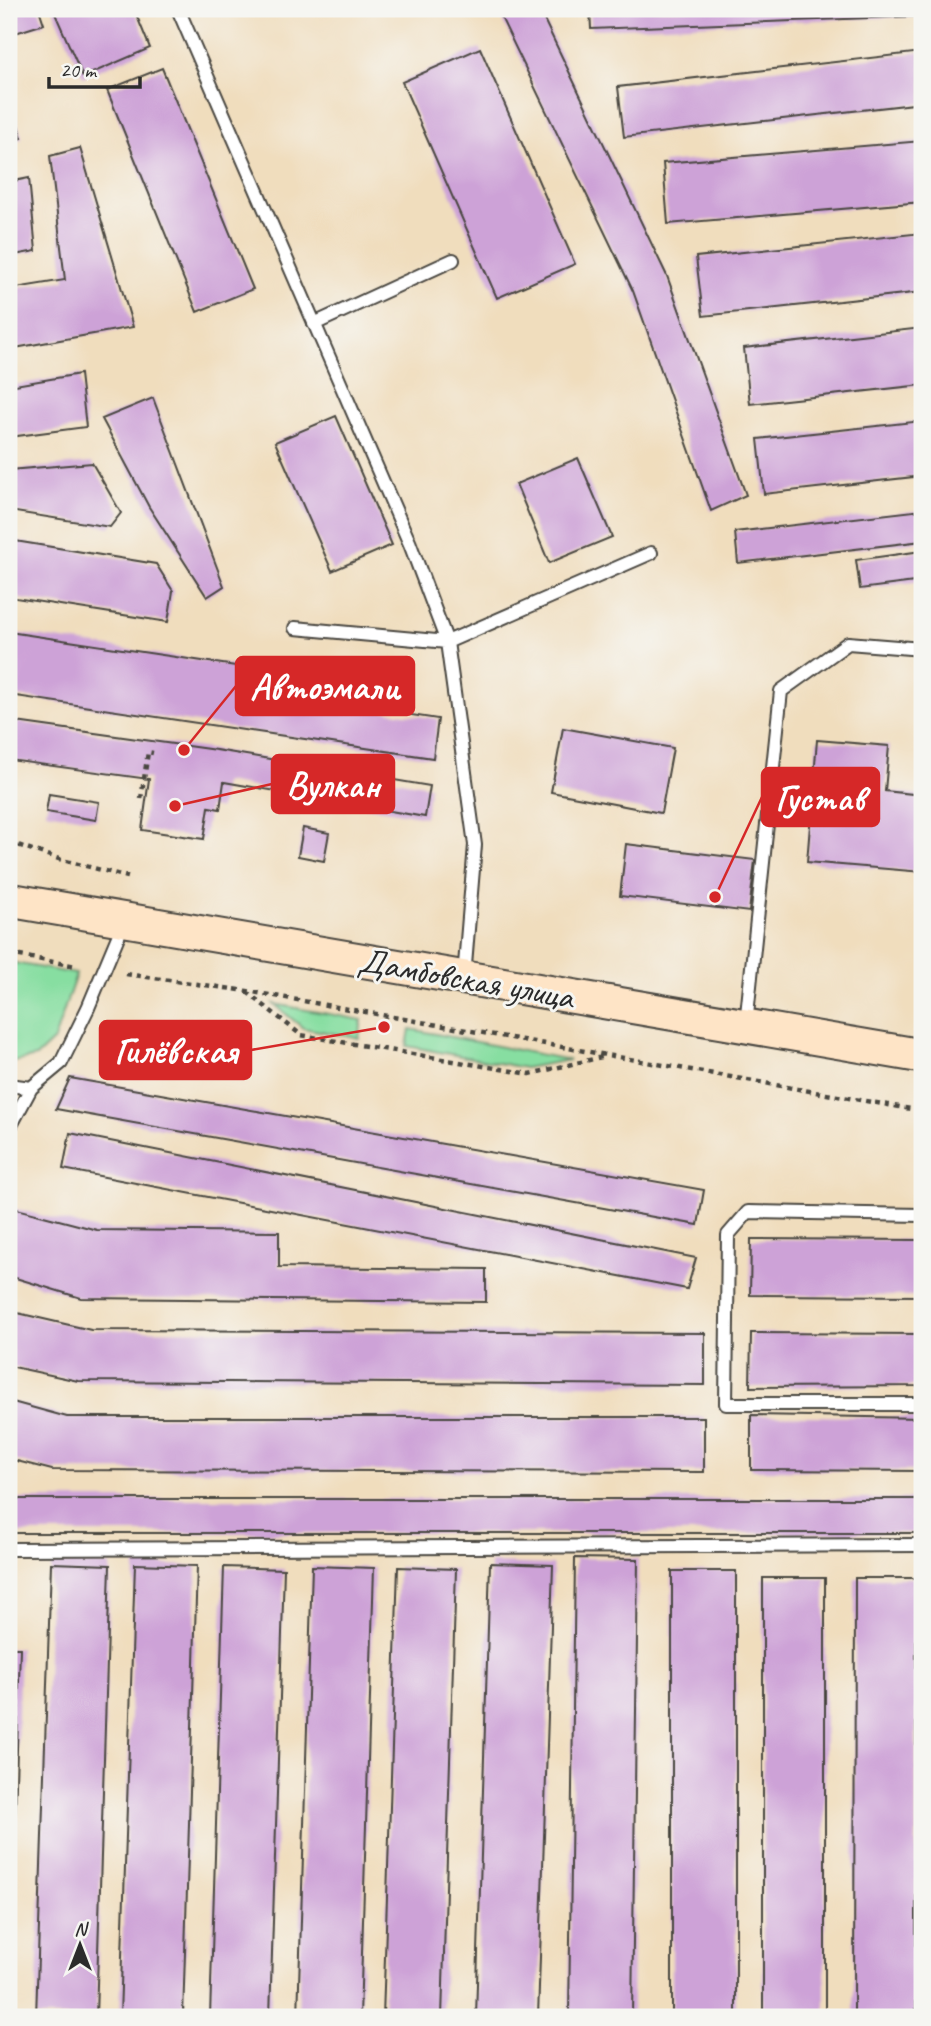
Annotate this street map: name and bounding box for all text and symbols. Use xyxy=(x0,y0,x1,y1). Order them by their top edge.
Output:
scale bar xyxy=(49,46,140,90)
text: 20 m xyxy=(60,57,98,83)
callout: Автоэмали xyxy=(236,657,414,715)
text: Автоэмали xyxy=(250,663,402,710)
callout: Вулкан xyxy=(272,755,394,813)
text: Вулкан xyxy=(286,761,383,808)
callout: Густав xyxy=(762,768,879,826)
text: Густав xyxy=(775,774,872,821)
street label: Дамбовская улица xyxy=(355,937,580,1020)
callout: Гилёвская xyxy=(100,1021,251,1079)
text: Гилёвская xyxy=(114,1027,241,1074)
north arrow xyxy=(46,1910,116,1980)
text: N xyxy=(74,1917,89,1941)

